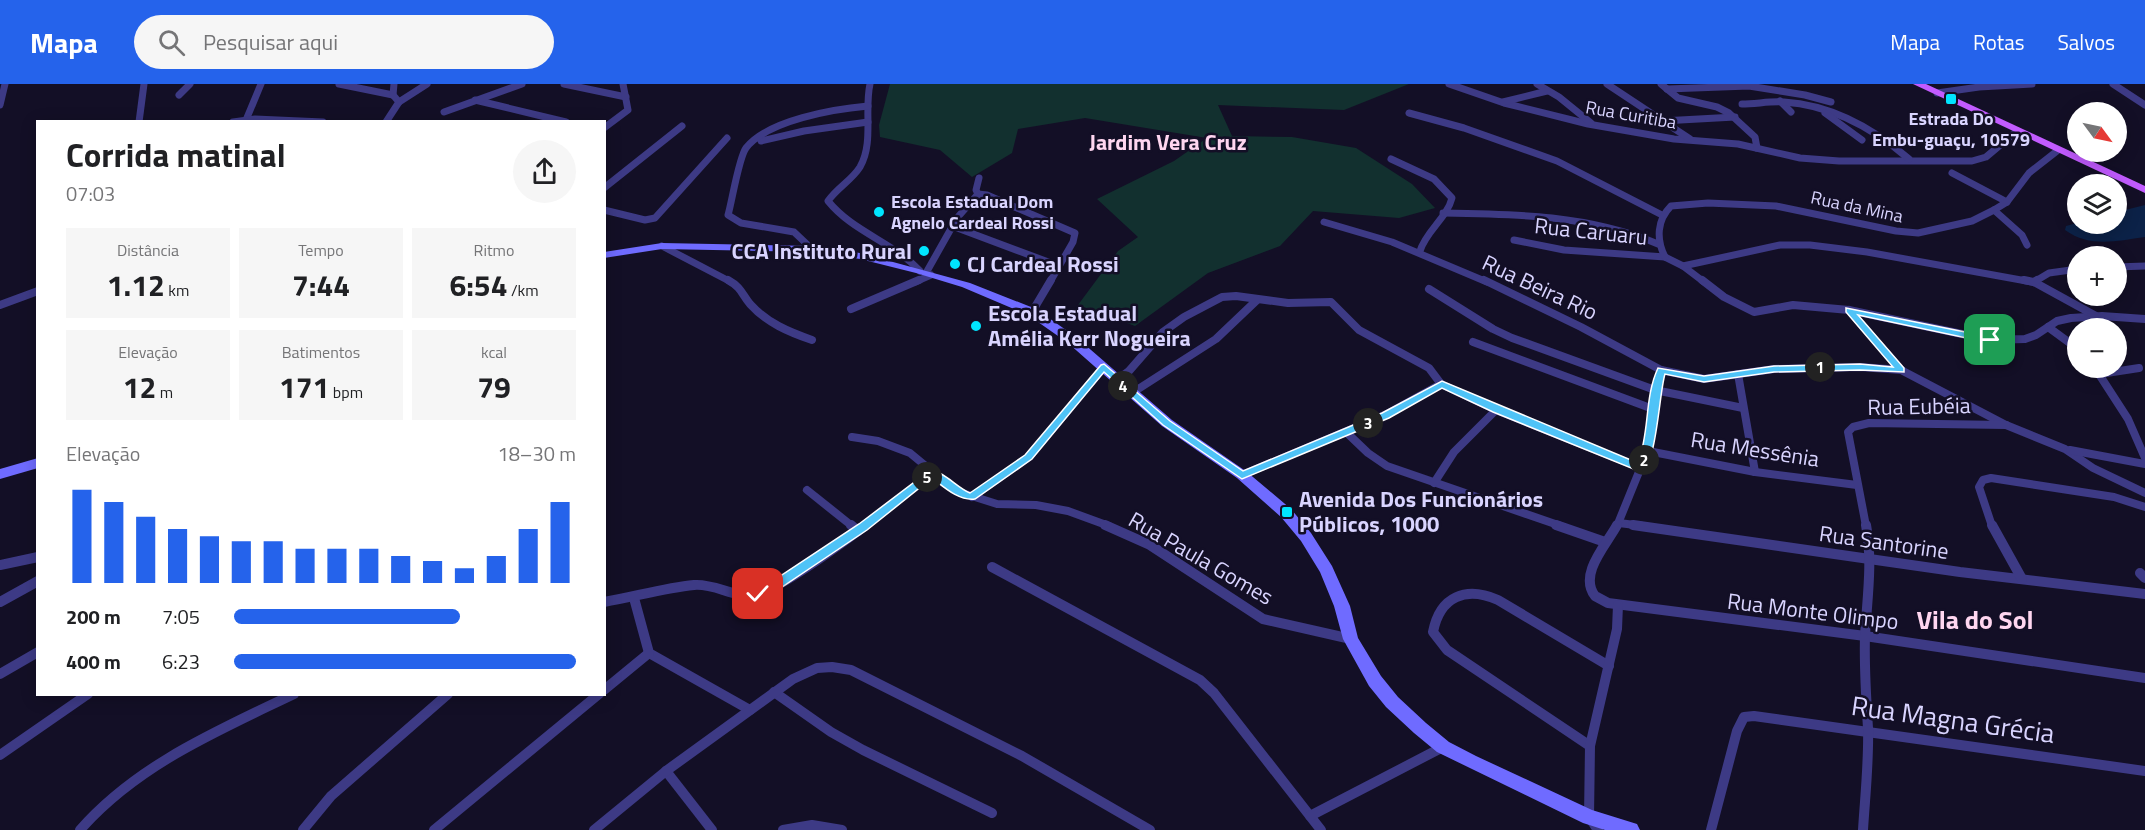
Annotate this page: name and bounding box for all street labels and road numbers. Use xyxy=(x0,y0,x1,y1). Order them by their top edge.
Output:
street label: Rua Curitiba xyxy=(1584,93,1679,136)
street label: Rua da Mina xyxy=(1808,184,1906,229)
street label: Rua Caruaru xyxy=(1533,208,1649,254)
street label: Rua Beira Rio xyxy=(1477,245,1603,329)
street label: Rua Eubéia xyxy=(1867,388,1971,424)
street label: Rua Messênia xyxy=(1688,422,1822,476)
street label: Rua Paula Gomes xyxy=(1122,503,1280,613)
street label: Rua Santorine xyxy=(1817,516,1951,568)
street label: Rua Monte Olimpo xyxy=(1725,584,1901,638)
street label: Rua Magna Grécia xyxy=(1849,684,2058,753)

